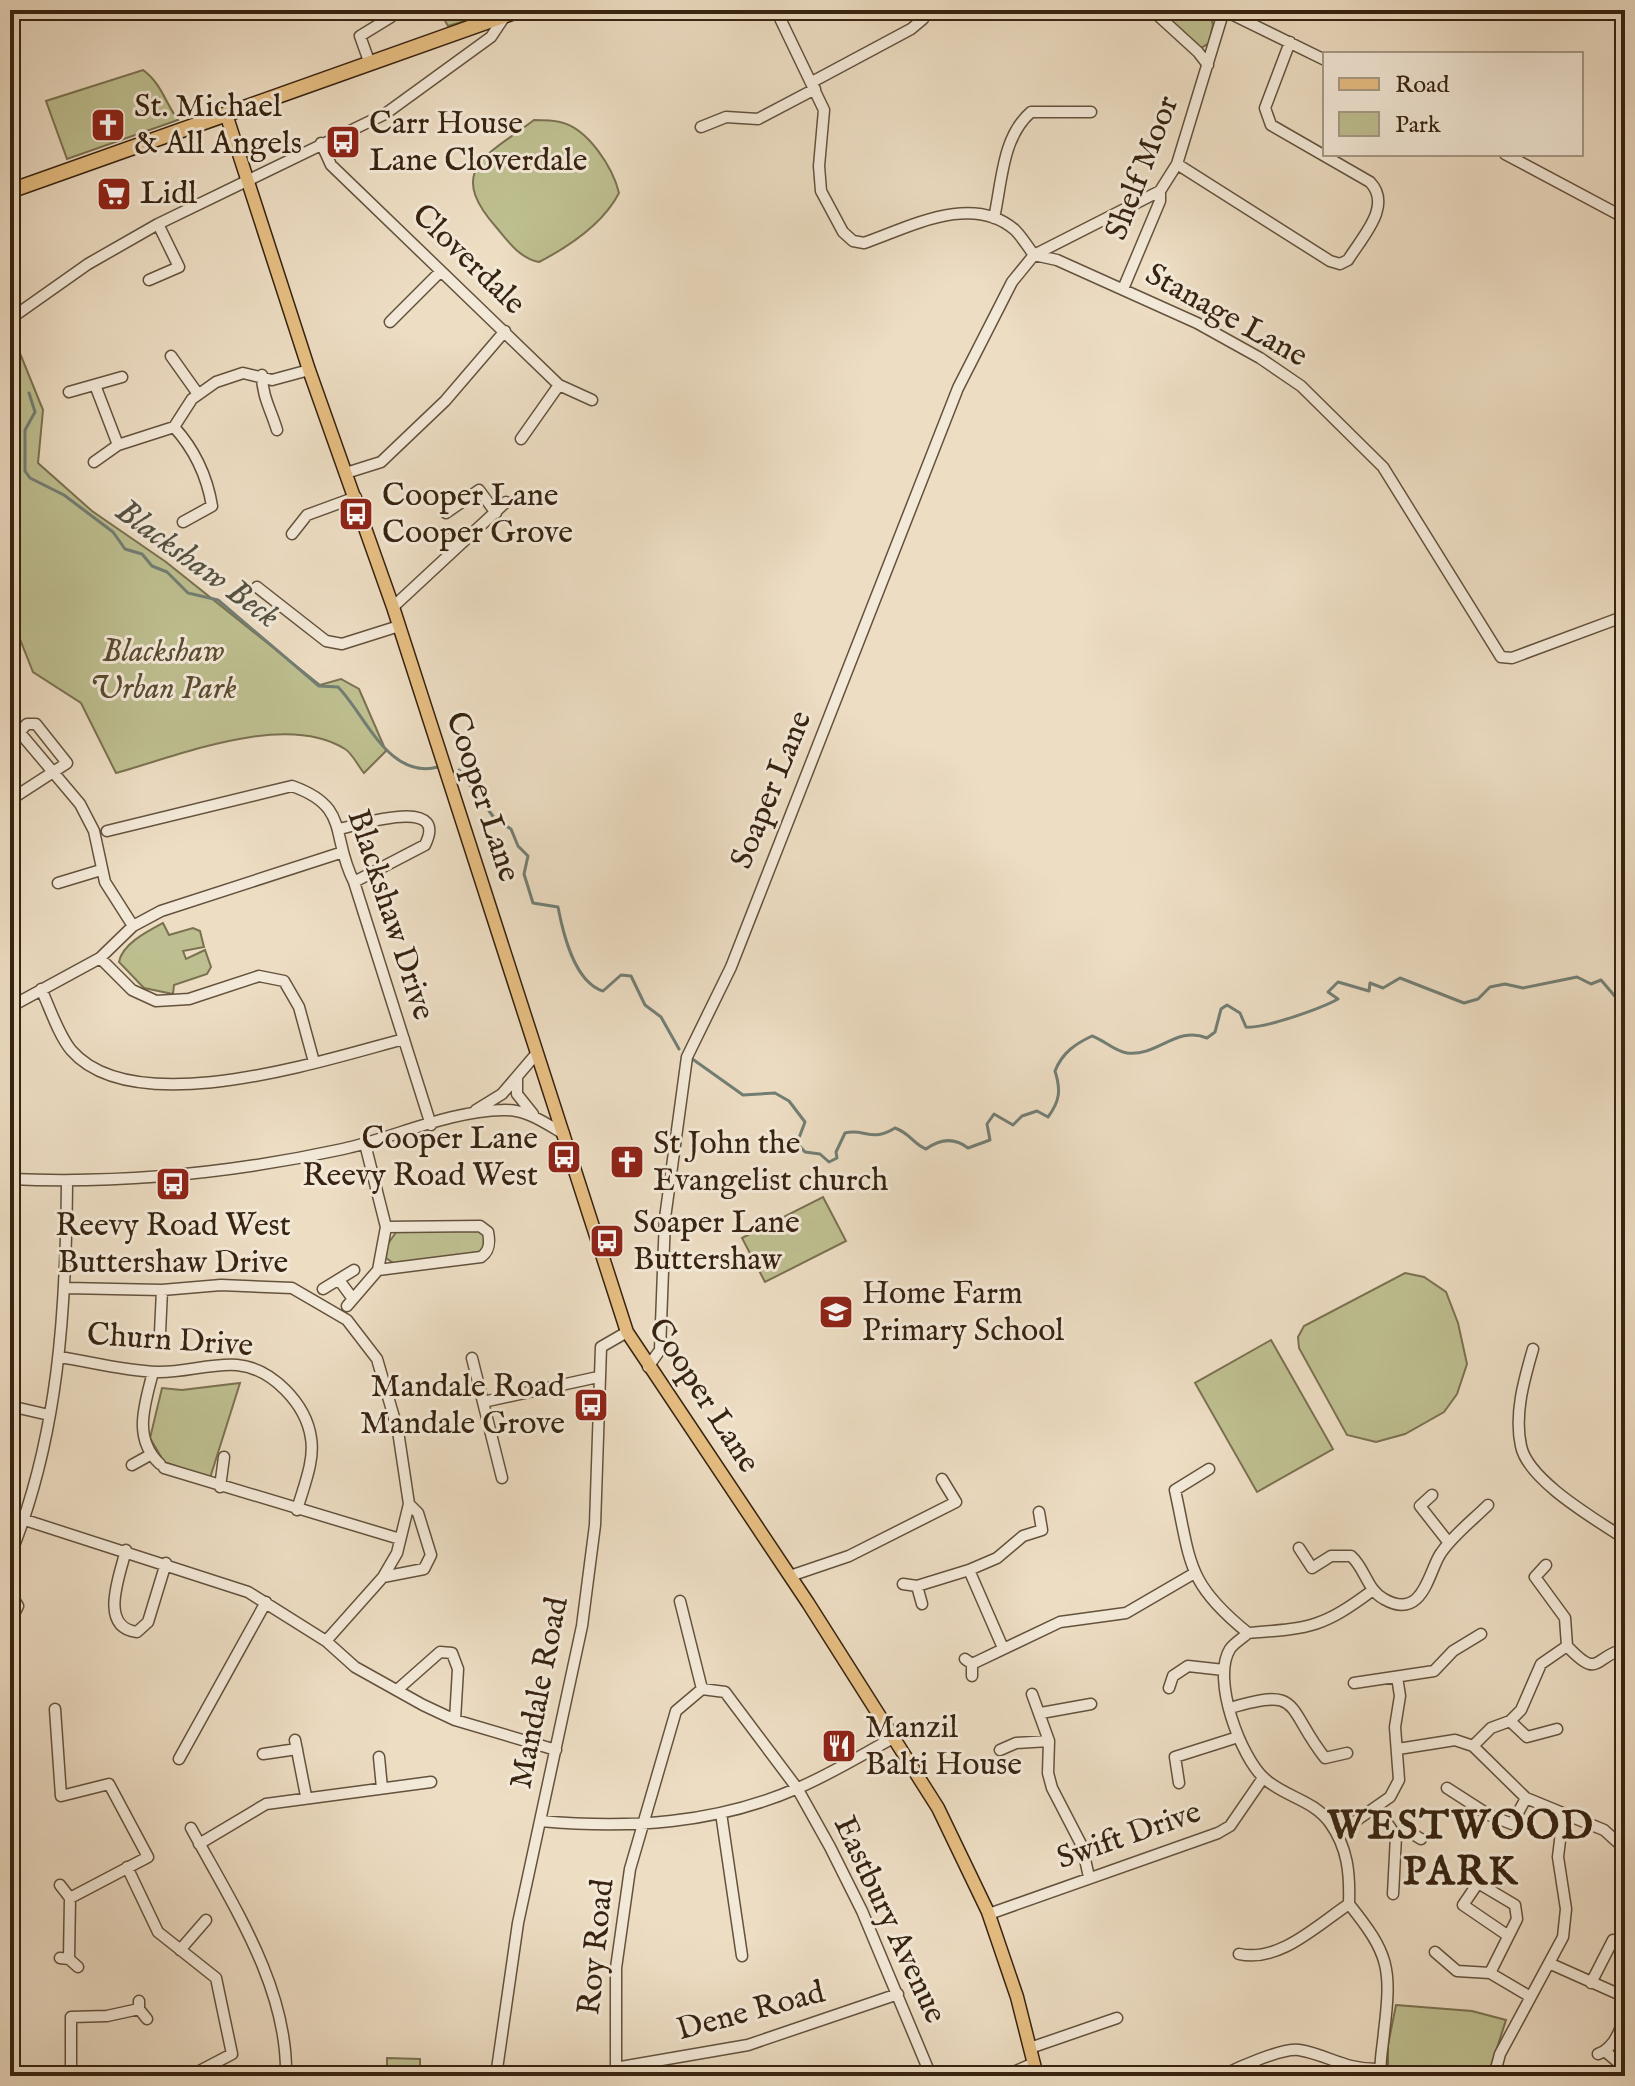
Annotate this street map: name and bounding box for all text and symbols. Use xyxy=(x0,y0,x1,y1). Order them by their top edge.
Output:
legend xyxy=(1323,52,1583,156)
text: Road xyxy=(1395,70,1449,101)
place label: St. Michael & All Angels xyxy=(134,87,302,165)
street label: Shelf Moor xyxy=(1097,90,1189,246)
place label: Carr House Lane Cloverdale xyxy=(369,104,587,182)
church icon: St. Michael & All Angels xyxy=(89,106,127,144)
text: Park xyxy=(1395,110,1441,141)
bus stop icon: Carr House Lane Cloverdale xyxy=(324,123,362,161)
place label: Lidl xyxy=(140,174,197,215)
supermarket icon: Lidl xyxy=(95,175,133,213)
street label: Cloverdale xyxy=(402,196,534,324)
street label: Stanage Lane xyxy=(1138,255,1314,377)
place label: Cooper Lane Cooper Grove xyxy=(382,476,573,554)
water label: Blackshaw Beck xyxy=(106,490,288,638)
bus stop icon: Cooper Lane Cooper Grove xyxy=(337,495,375,533)
park label: Blackshaw Urban Park xyxy=(89,632,237,710)
street label: Soaper Lane xyxy=(722,705,822,875)
street label: Cooper Lane xyxy=(435,707,529,887)
street label: Blackshaw Drive xyxy=(337,805,443,1025)
place label: Cooper Lane Reevy Road West xyxy=(302,1119,538,1197)
place label: St John the Evangelist church xyxy=(653,1124,888,1202)
bus stop icon: Cooper Lane Reevy Road West xyxy=(545,1138,583,1176)
church icon: St John the Evangelist church xyxy=(608,1143,646,1181)
bus stop icon: Reevy Road West Buttershaw Drive xyxy=(154,1165,192,1203)
place label: Soaper Lane Buttershaw xyxy=(633,1203,800,1281)
place label: Reevy Road West Buttershaw Drive xyxy=(55,1206,291,1284)
bus stop icon: Soaper Lane Buttershaw xyxy=(588,1222,626,1260)
place label: Home Farm Primary School xyxy=(862,1274,1064,1352)
school or university icon: Home Farm Primary School xyxy=(817,1293,855,1331)
street label: Cooper Lane xyxy=(638,1311,768,1481)
street label: Churn Drive xyxy=(85,1315,255,1367)
place label: Mandale Road Mandale Grove xyxy=(360,1367,566,1445)
bus stop icon: Mandale Road Mandale Grove xyxy=(572,1386,610,1424)
street label: Mandale Road xyxy=(501,1593,579,1792)
place label: Manzil Balti House xyxy=(865,1708,1022,1786)
restaurant icon: Manzil Balti House xyxy=(820,1727,858,1765)
street label: Swift Drive xyxy=(1052,1792,1206,1880)
district label: WESTWOOD PARK xyxy=(1327,1802,1595,1899)
street label: Eastbury Avenue xyxy=(823,1810,955,2030)
street label: Roy Road xyxy=(569,1876,625,2017)
street label: Dene Road xyxy=(673,1972,830,2051)

